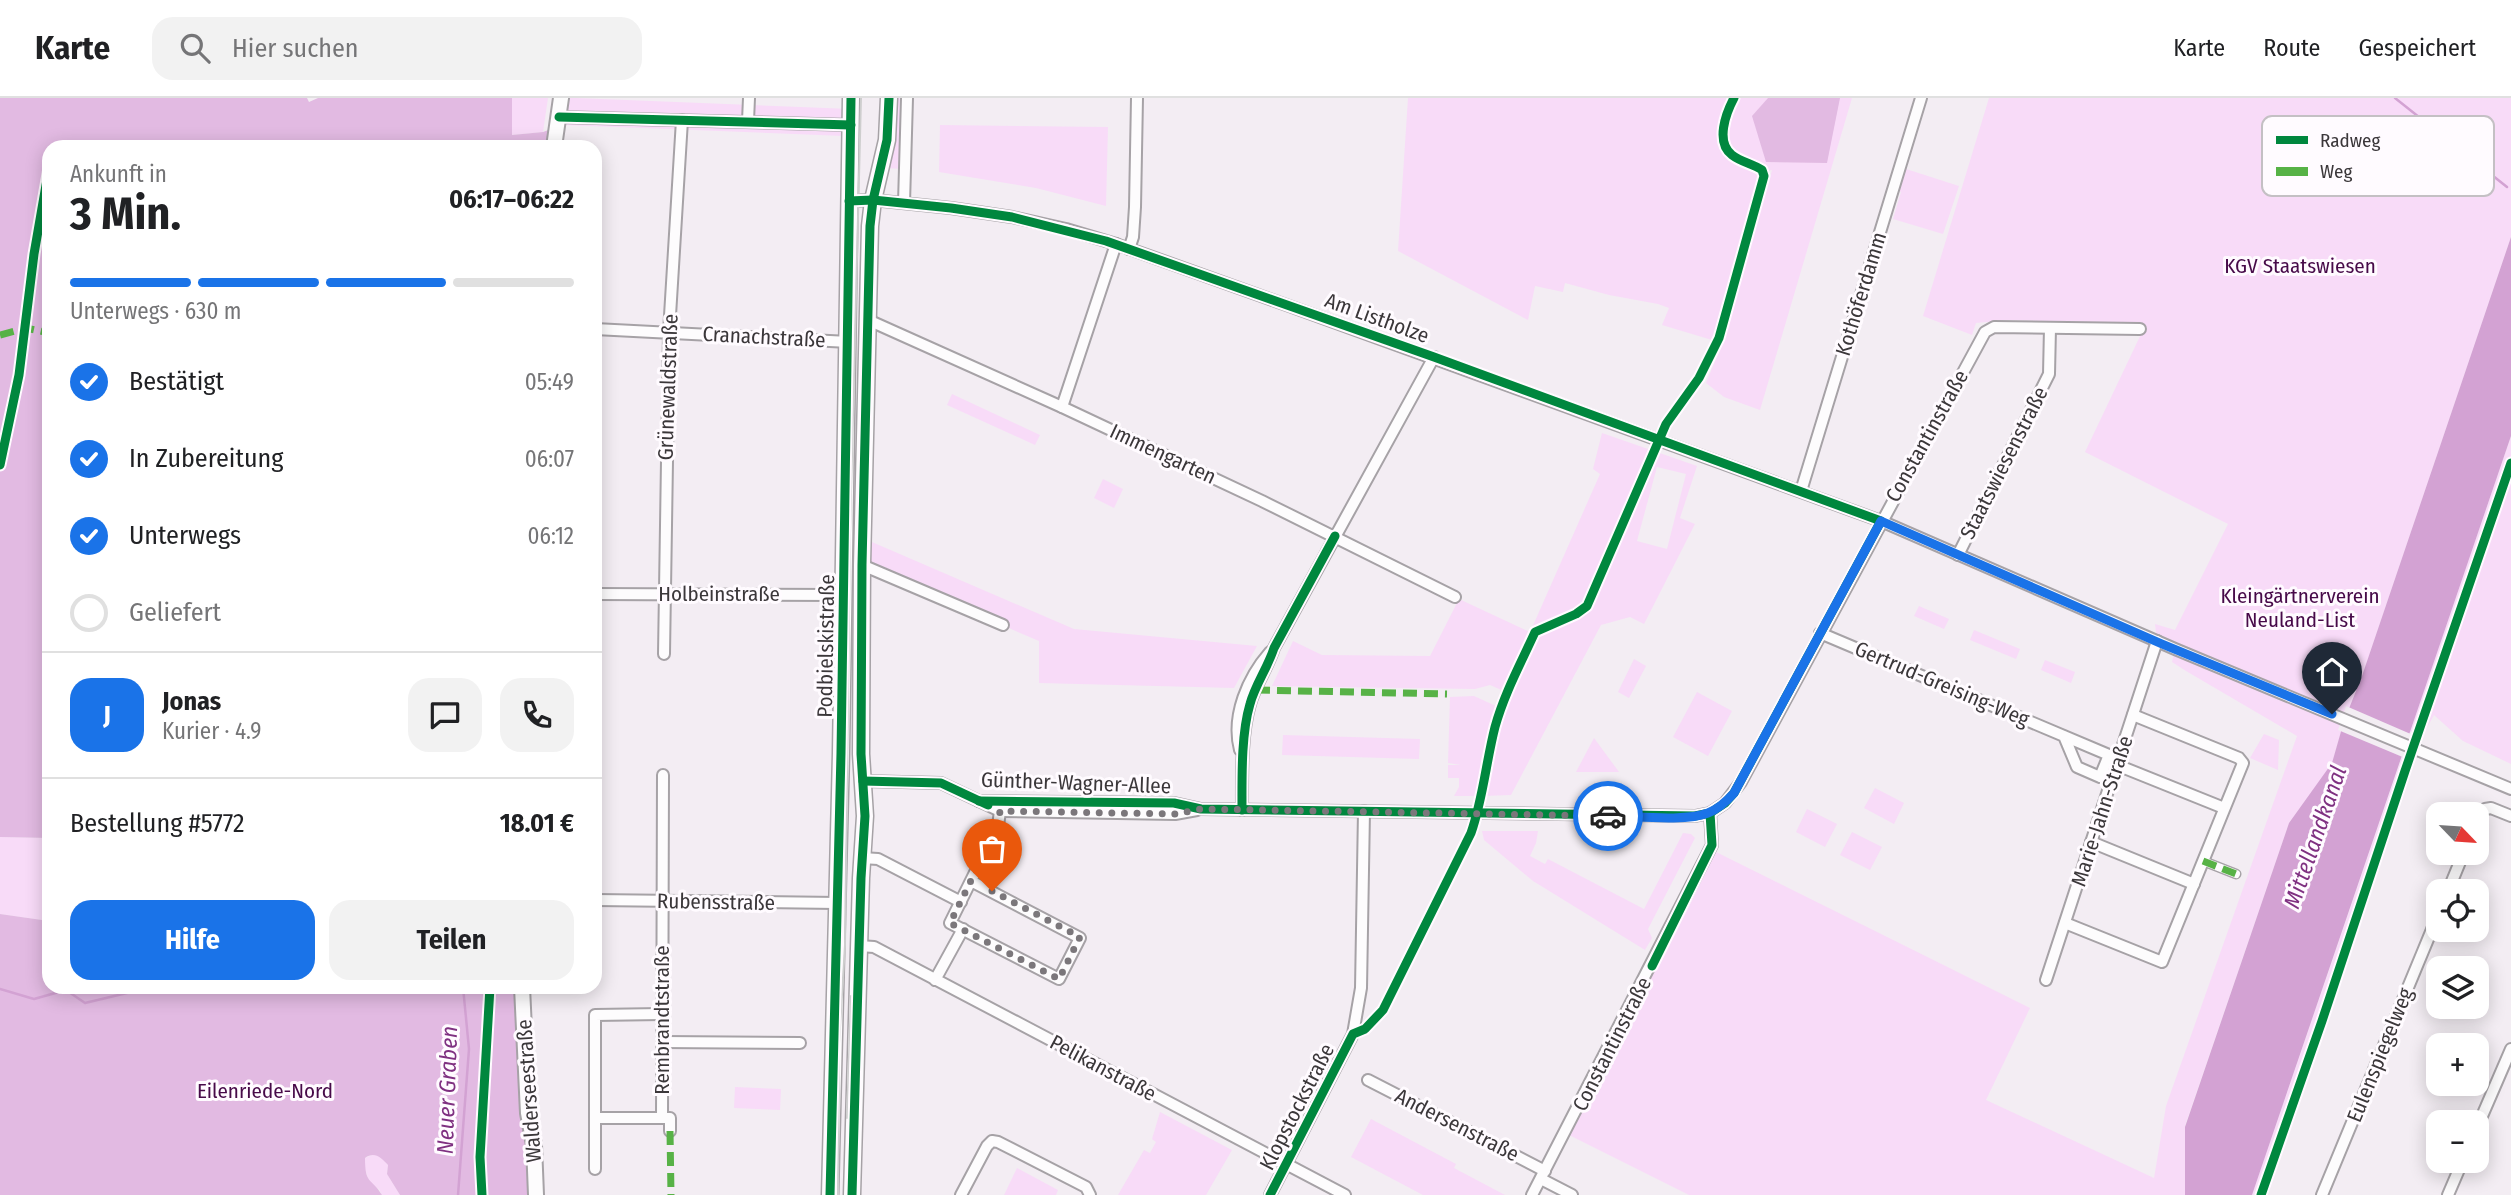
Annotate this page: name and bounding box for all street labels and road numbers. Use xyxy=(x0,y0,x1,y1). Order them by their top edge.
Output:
street label: Kothöferdamm xyxy=(1830,229,1892,359)
street label: Am Listholze xyxy=(1321,287,1433,349)
street label: Grünewaldstraße xyxy=(652,313,684,461)
street label: Cranachstraße xyxy=(702,321,826,353)
street label: Constantinstraße xyxy=(1880,365,1974,507)
street label: Staatswiesenstraße xyxy=(1954,382,2054,544)
street label: Immengarten xyxy=(1106,418,1220,490)
street label: Podbielskistraße xyxy=(812,574,840,718)
street label: Holbeinstraße xyxy=(658,581,780,607)
street label: Gertrud-Greising-Weg xyxy=(1851,636,2033,733)
street label: Marie-Jahn-Straße xyxy=(2065,732,2139,890)
street label: Günther-Wagner-Allee xyxy=(980,767,1172,799)
street label: Rubensstraße xyxy=(657,888,775,916)
street label: Rembrandtstraße xyxy=(649,945,675,1095)
street label: Constantinstraße xyxy=(1567,973,1657,1115)
street label: Eulenspiegelweg xyxy=(2341,984,2419,1126)
street label: Walderseestraße xyxy=(511,1019,547,1163)
street label: Pelikanstraße xyxy=(1045,1029,1161,1107)
street label: Klopstockstraße xyxy=(1254,1039,1340,1175)
street label: Andersenstraße xyxy=(1391,1083,1523,1167)

